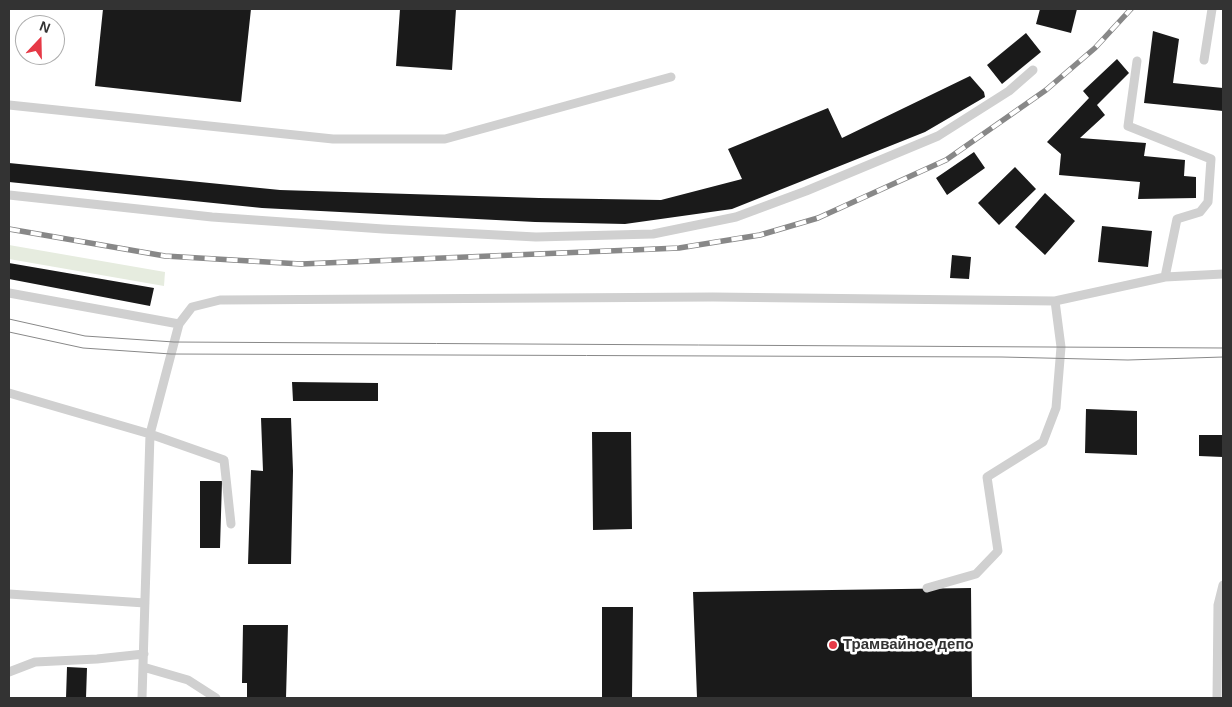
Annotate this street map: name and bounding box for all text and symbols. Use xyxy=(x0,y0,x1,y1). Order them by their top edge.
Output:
north arrow xyxy=(15,15,65,65)
text: N xyxy=(37,18,53,36)
place label: Трамвайное депо xyxy=(843,636,974,654)
marker: Трамвайное депо xyxy=(827,639,839,651)

